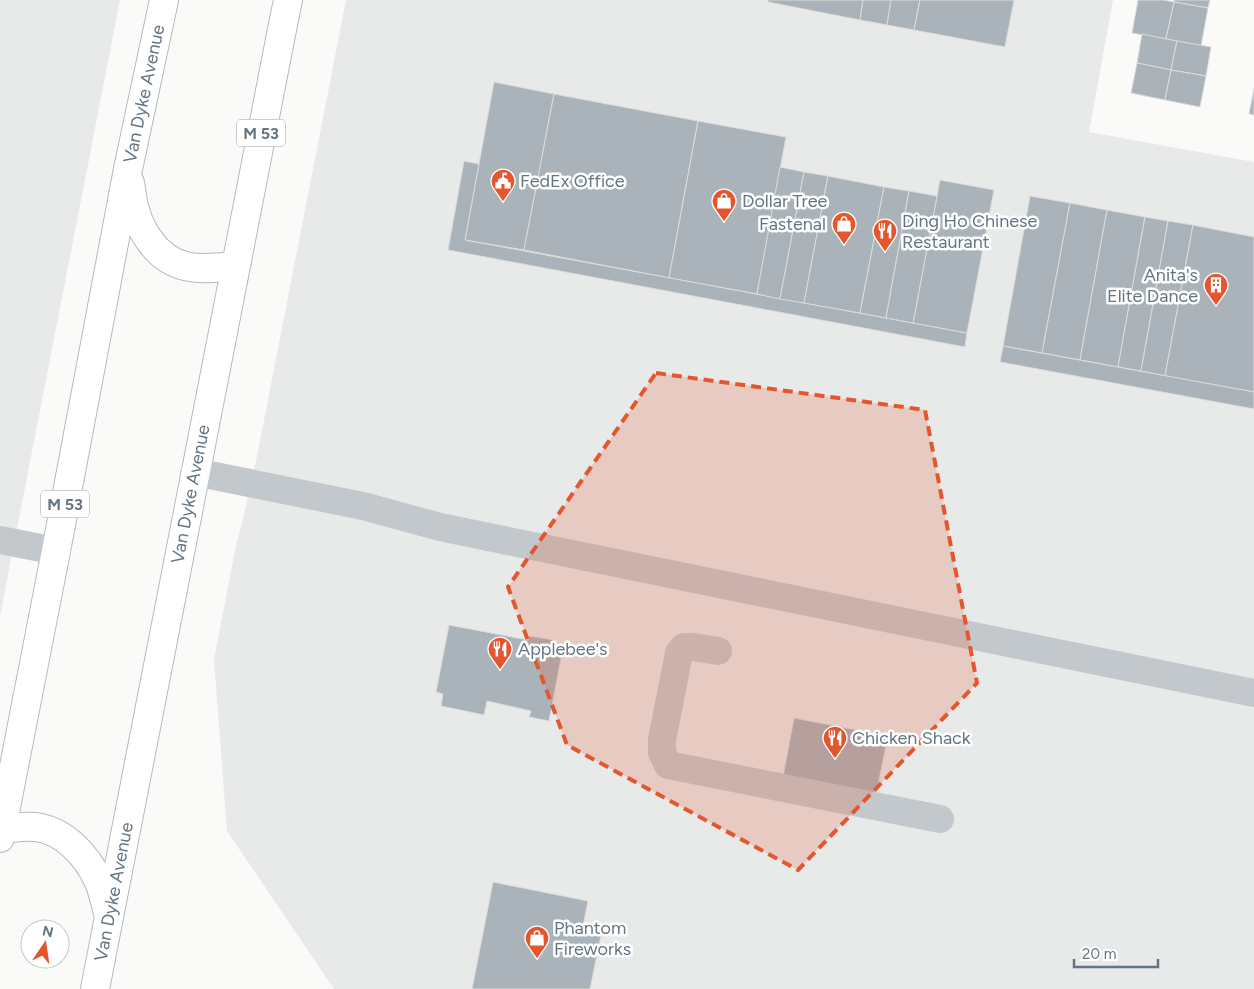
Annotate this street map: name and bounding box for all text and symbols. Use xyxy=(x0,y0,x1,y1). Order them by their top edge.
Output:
street label: Van Dyke Avenue xyxy=(119,22,169,165)
road number: M 53 xyxy=(237,120,285,146)
public building icon: FedEx Office xyxy=(490,168,516,202)
place label: FedEx Office xyxy=(520,170,625,192)
shop icon: Dollar Tree xyxy=(711,188,737,222)
place label: Dollar Tree xyxy=(742,190,827,212)
place label: Ding Ho Chinese Restaurant xyxy=(902,210,1037,253)
shop icon: Fastenal xyxy=(831,211,857,245)
place label: Fastenal xyxy=(759,213,826,235)
restaurant icon: Ding Ho Chinese Restaurant xyxy=(872,218,898,252)
place label: Anita's Elite Dance xyxy=(1107,264,1198,307)
building icon: Anita's Elite Dance xyxy=(1203,272,1229,306)
street label: Van Dyke Avenue xyxy=(166,423,215,565)
road number: M 53 xyxy=(41,490,89,518)
restaurant icon: Applebee's xyxy=(487,636,513,670)
place label: Applebee's xyxy=(518,638,607,660)
restaurant icon: Chicken Shack xyxy=(822,725,848,759)
place label: Chicken Shack xyxy=(852,727,971,749)
street label: Van Dyke Avenue xyxy=(90,820,138,963)
place label: Phantom Fireworks xyxy=(554,917,631,960)
north arrow xyxy=(20,919,70,969)
text: N xyxy=(41,922,55,941)
shop icon: Phantom Fireworks xyxy=(524,925,550,959)
scale bar xyxy=(1074,936,1158,968)
text: 20 m xyxy=(1082,945,1116,963)

